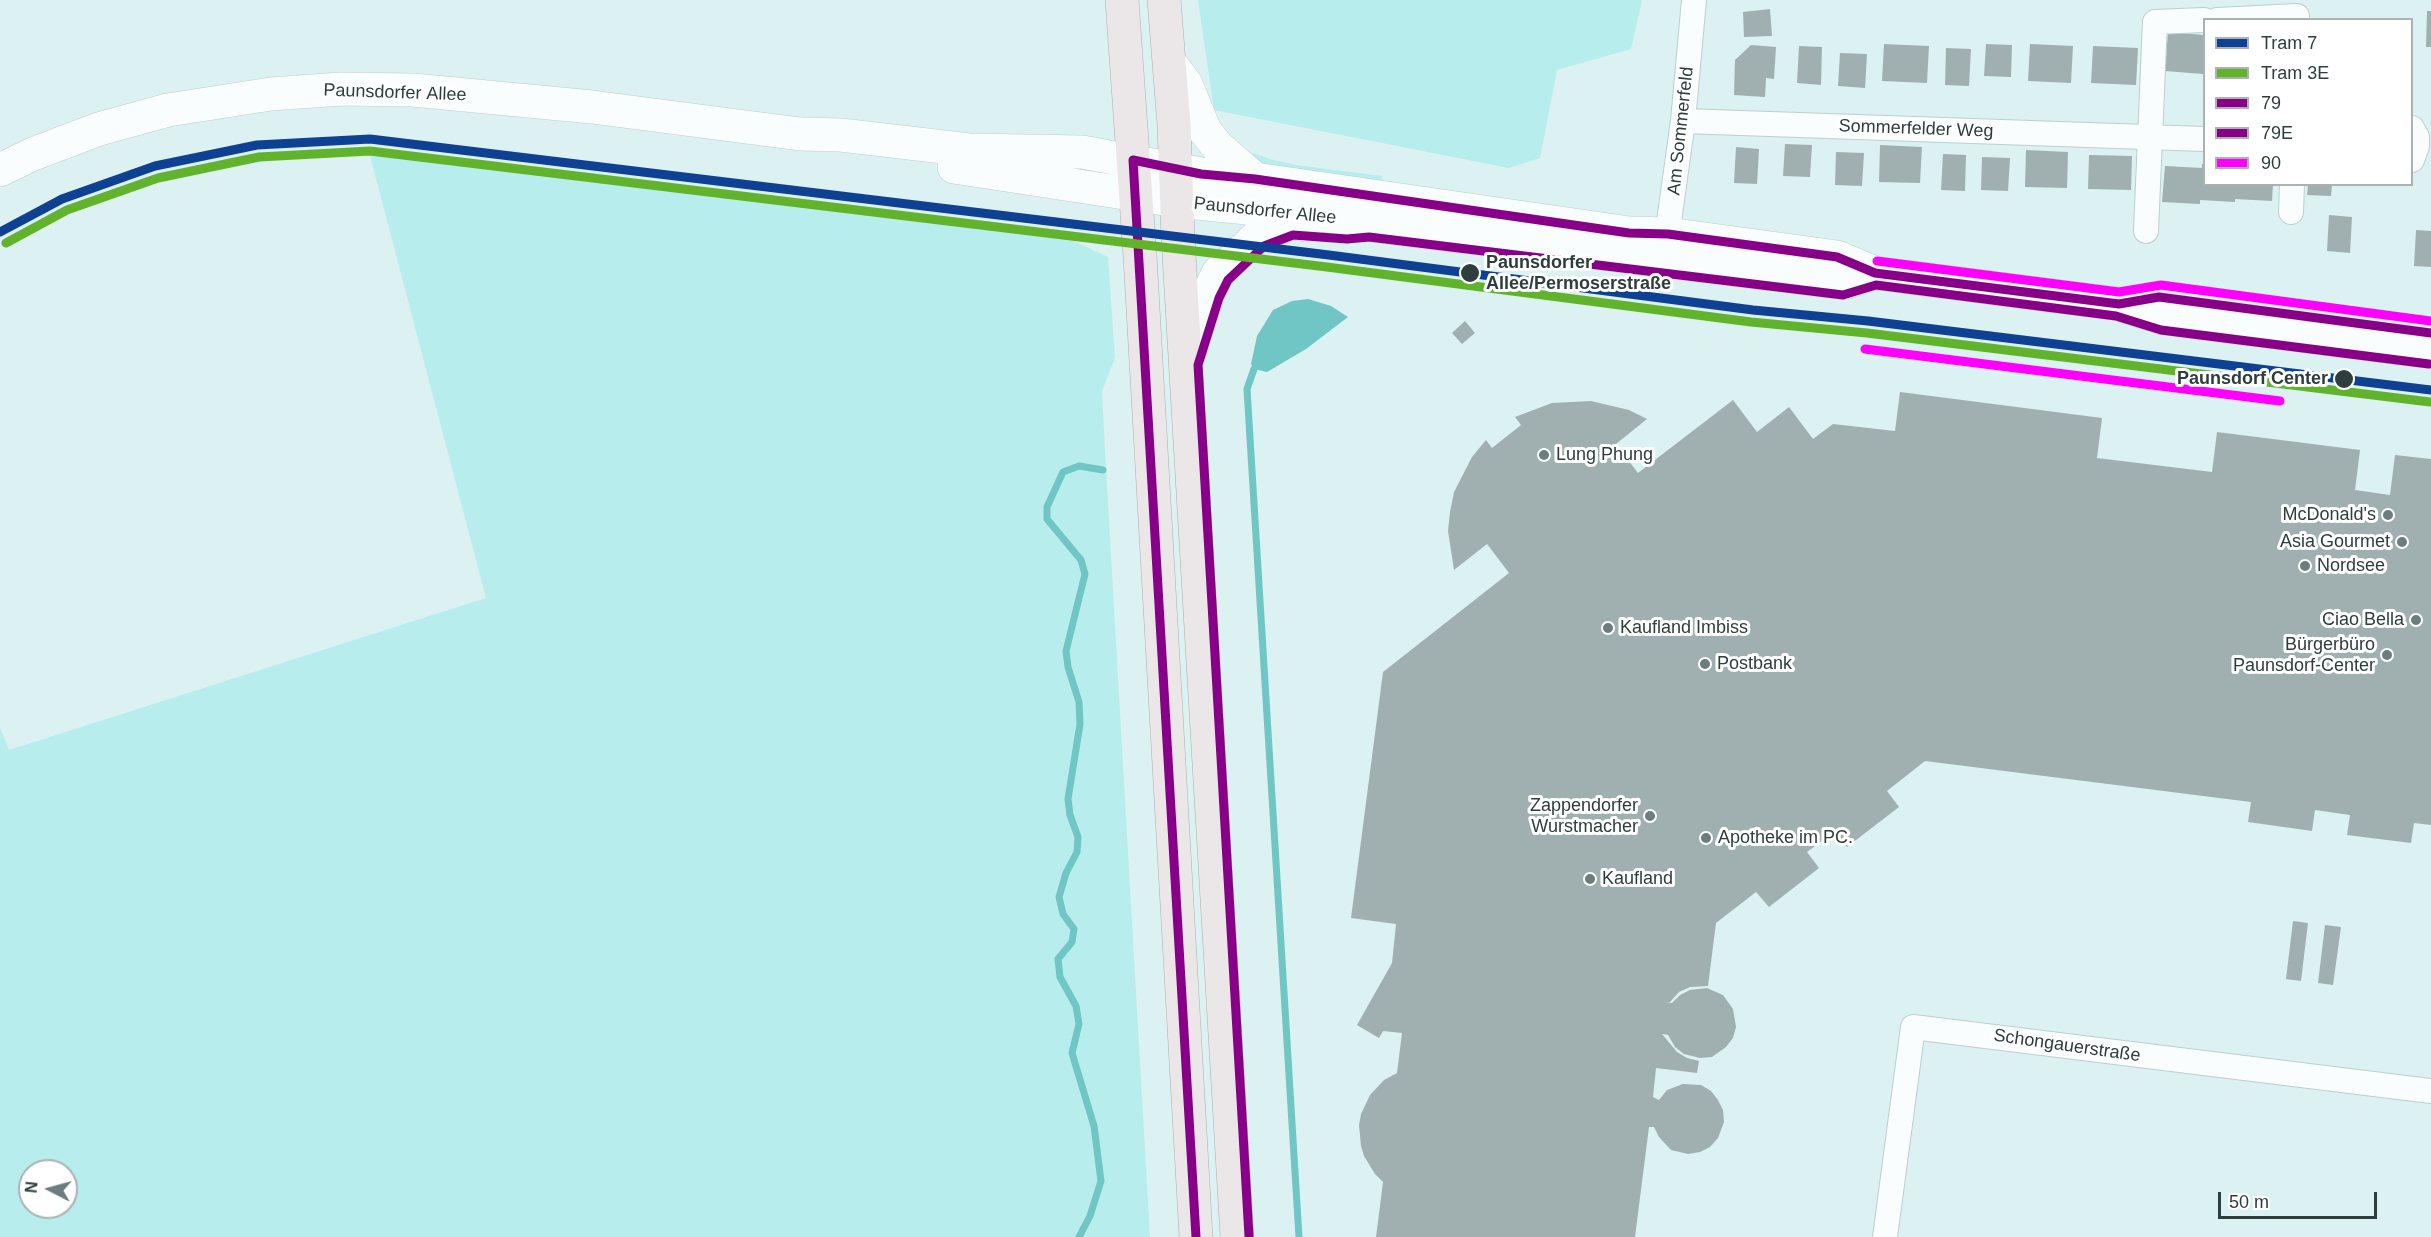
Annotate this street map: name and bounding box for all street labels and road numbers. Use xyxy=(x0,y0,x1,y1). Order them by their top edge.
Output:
street label: Am Sommerfeld xyxy=(1664,66,1698,196)
street label: Paunsdorfer Allee xyxy=(323,80,467,106)
street label: Sommerfelder Weg xyxy=(1838,116,1994,142)
street label: Paunsdorfer Allee xyxy=(1193,193,1337,229)
street label: Schongauerstraße xyxy=(1992,1025,2142,1067)

